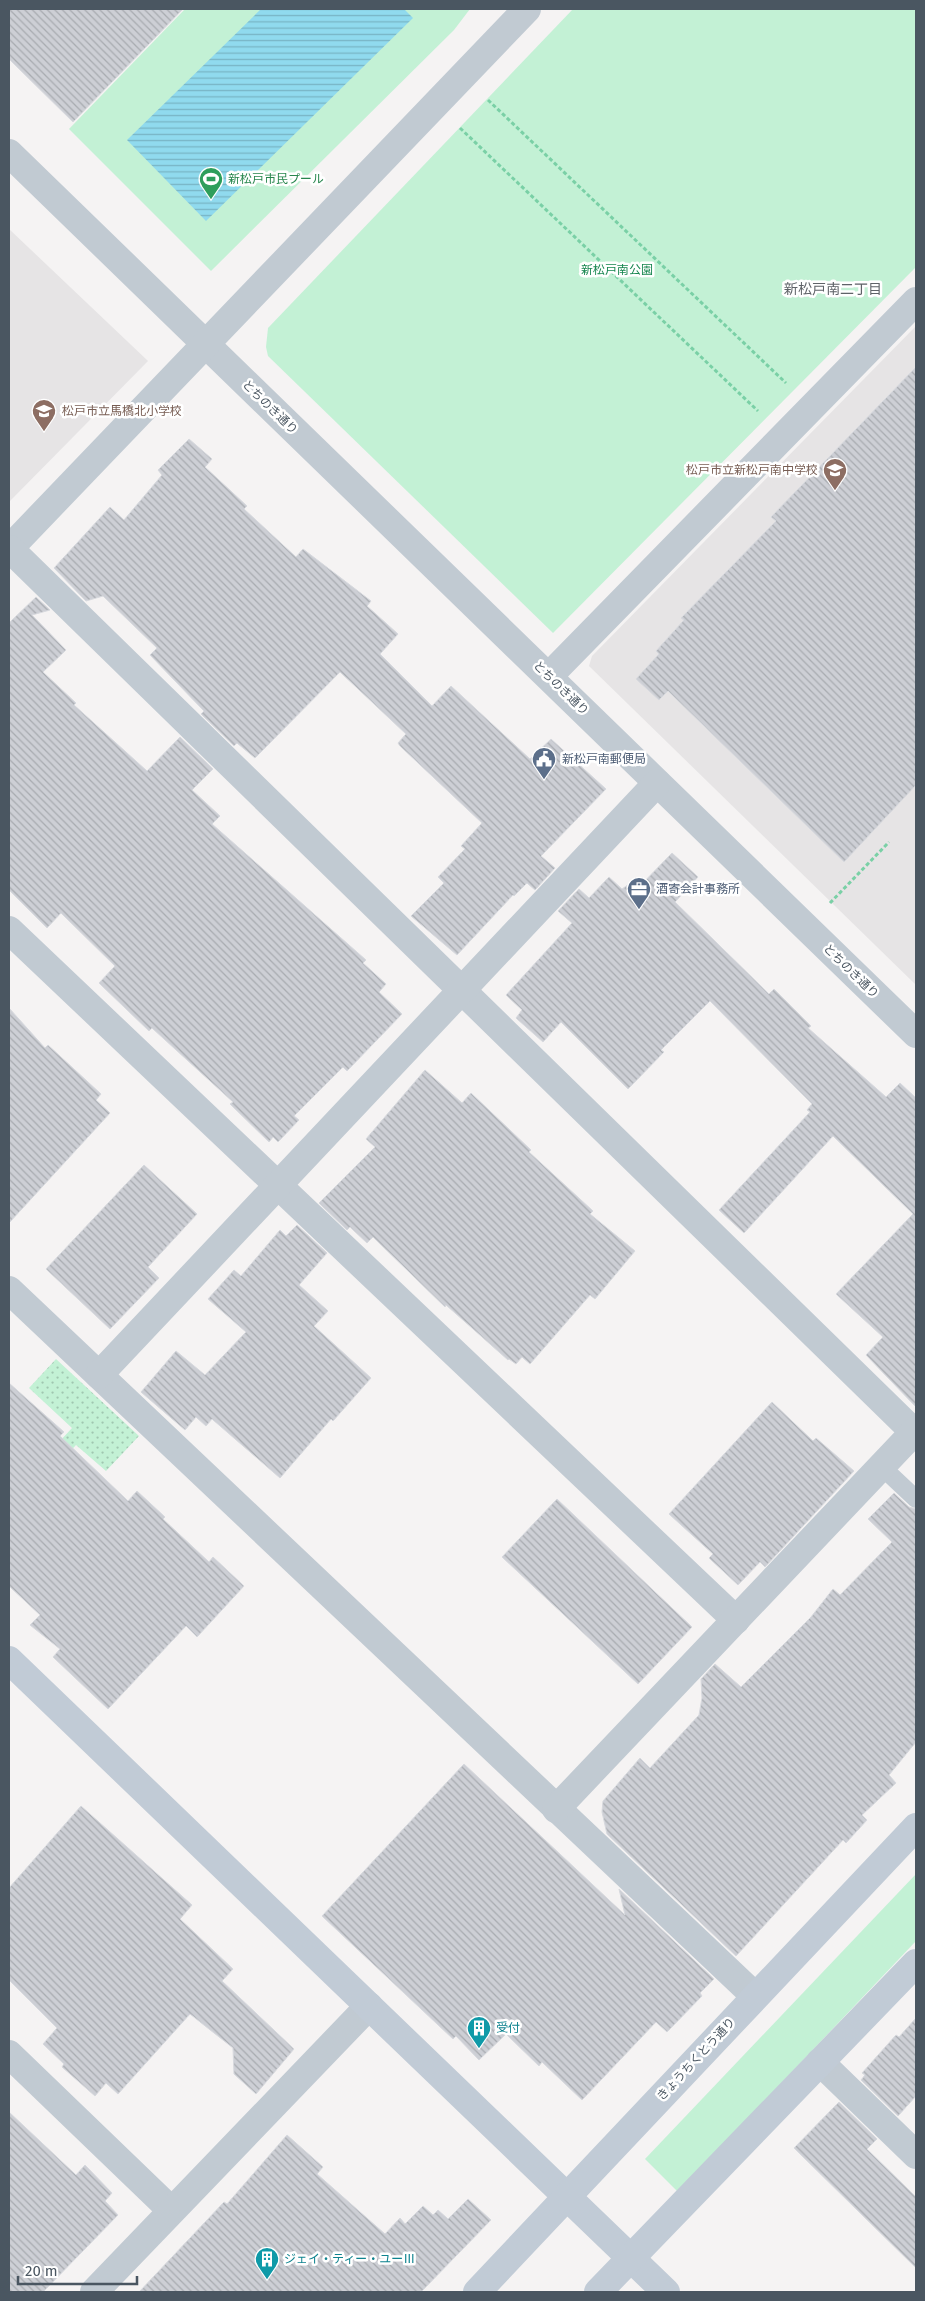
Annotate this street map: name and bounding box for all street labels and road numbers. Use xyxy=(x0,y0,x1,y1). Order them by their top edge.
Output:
street label: とちのき通り xyxy=(239,377,301,437)
street label: とちのき通り xyxy=(530,658,592,718)
street label: とちのき通り xyxy=(820,941,882,1001)
street label: きょうちくとう通り xyxy=(654,2015,738,2103)

